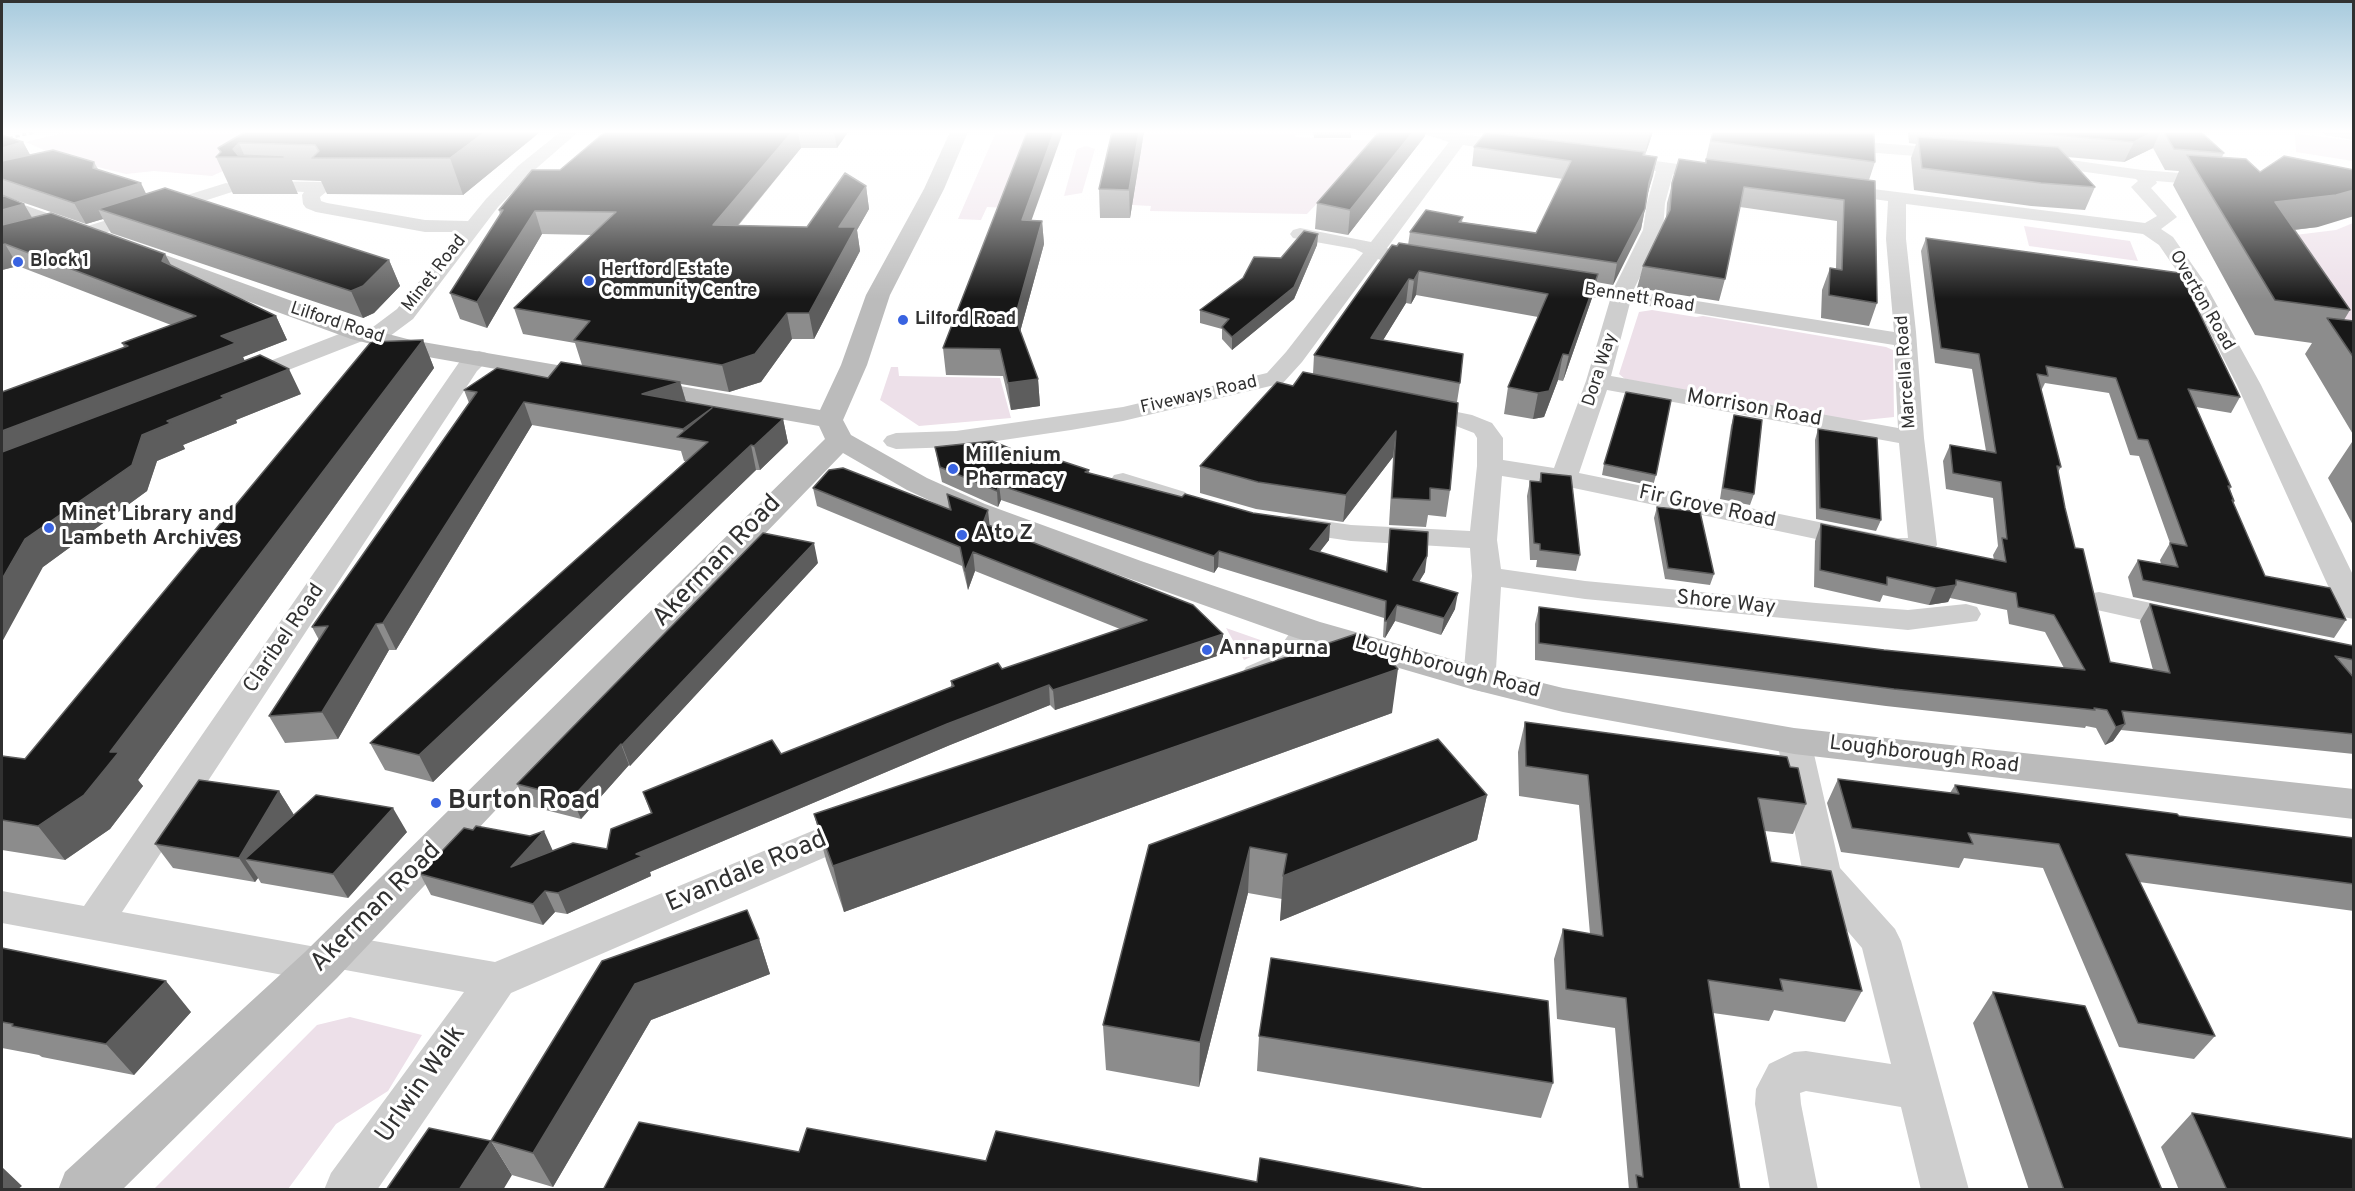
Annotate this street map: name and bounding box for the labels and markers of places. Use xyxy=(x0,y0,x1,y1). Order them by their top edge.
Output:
place label: Block 1 xyxy=(30,251,89,273)
marker: Block 1 xyxy=(11,255,25,269)
place label: Hertford Estate Community Centre xyxy=(601,260,757,302)
marker: Hertford Estate Community Centre xyxy=(582,274,596,288)
place label: Lilford Road xyxy=(915,309,1016,331)
marker: Lilford Road xyxy=(896,313,910,327)
place label: Millenium Pharmacy xyxy=(965,444,1065,494)
marker: Millenium Pharmacy xyxy=(946,462,960,476)
place label: Minet Library and Lambeth Archives xyxy=(61,503,239,553)
marker: Minet Library and Lambeth Archives xyxy=(42,521,56,535)
place label: A to Z xyxy=(974,522,1033,548)
marker: A to Z xyxy=(955,528,969,542)
place label: Annapurna xyxy=(1219,637,1328,663)
marker: Annapurna xyxy=(1200,643,1214,657)
place label: Burton Road xyxy=(448,787,600,819)
marker: Burton Road xyxy=(429,796,443,810)

